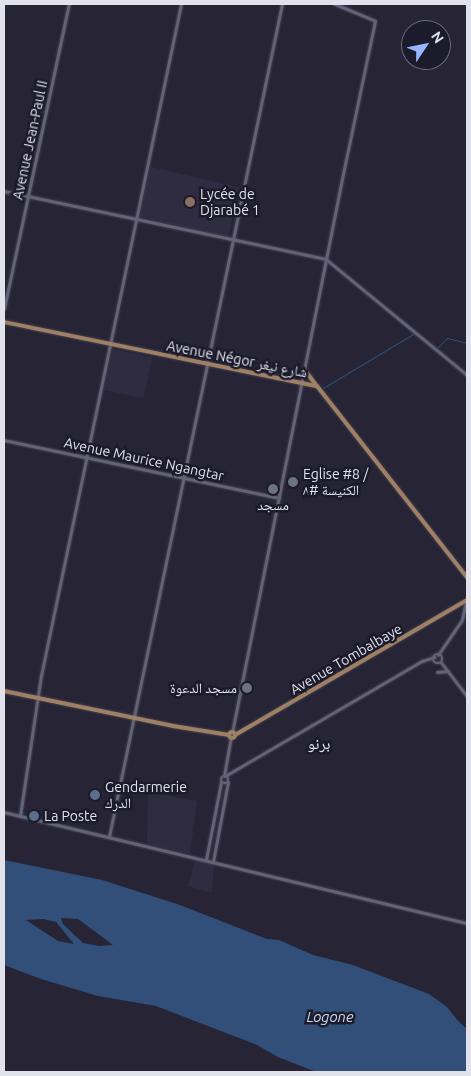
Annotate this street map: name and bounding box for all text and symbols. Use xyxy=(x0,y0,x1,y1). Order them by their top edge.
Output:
north arrow xyxy=(401,20,451,70)
text: N xyxy=(428,28,447,46)
street label: Avenue Jean-Paul II xyxy=(9,79,51,201)
place label: Lycée de Djarabé 1 xyxy=(200,186,260,218)
marker: Lycée de Djarabé 1 xyxy=(184,196,196,208)
street label: Avenue Négor شارع نيغر xyxy=(165,337,309,381)
street label: Avenue Maurice Ngangtar xyxy=(62,434,226,484)
place label: Eglise #8 / الكنيسة #٨ xyxy=(303,466,368,498)
marker: Eglise #8 / الكنيسة #٨ xyxy=(287,476,299,488)
marker: مسجد xyxy=(267,483,279,495)
place label: مسجد xyxy=(257,497,289,513)
street label: Avenue Tombalbaye xyxy=(287,620,405,698)
place label: مسجد الدعوة xyxy=(170,680,237,696)
marker: مسجد الدعوة xyxy=(241,682,253,694)
district label: برنو xyxy=(308,733,330,753)
place label: Gendarmerie الدرك xyxy=(105,779,187,812)
marker: Gendarmerie الدرك xyxy=(89,789,101,801)
place label: La Poste xyxy=(44,808,97,824)
marker: La Poste xyxy=(28,810,40,822)
water label: Logone xyxy=(306,1008,354,1026)

